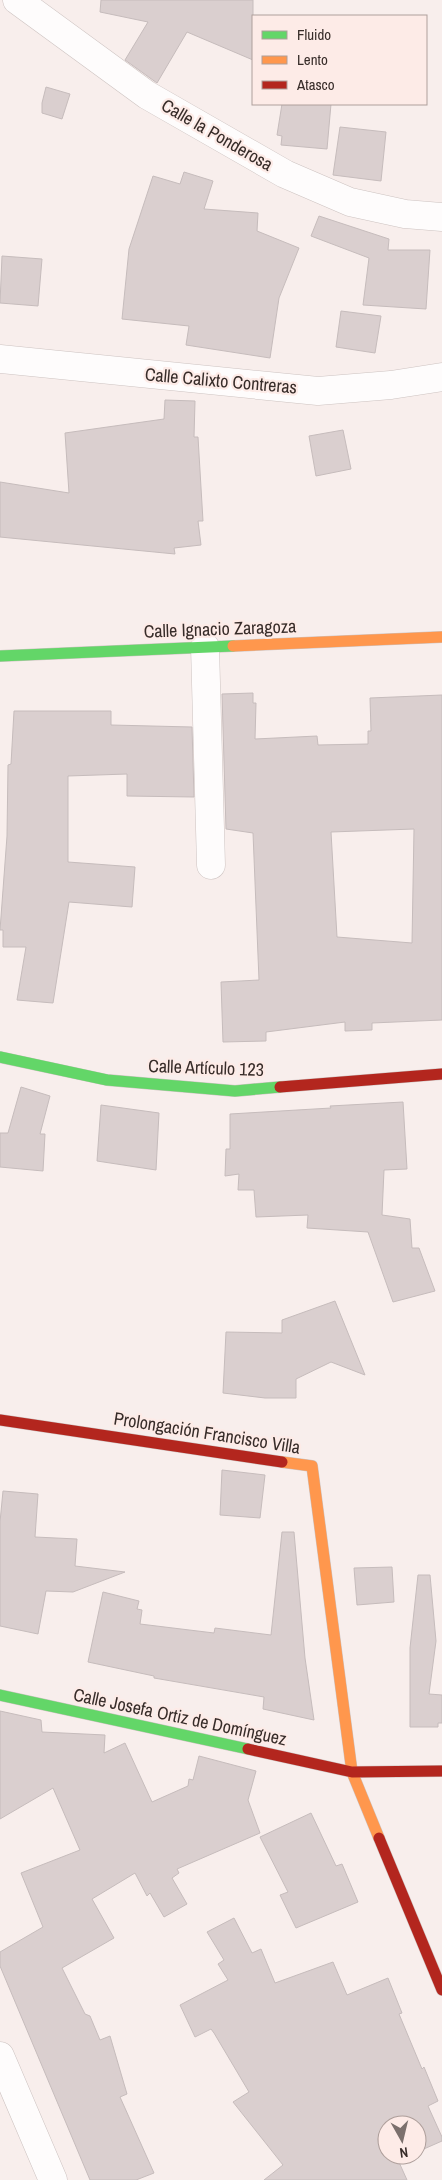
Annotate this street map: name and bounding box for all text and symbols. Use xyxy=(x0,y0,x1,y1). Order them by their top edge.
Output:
legend xyxy=(252,15,427,105)
text: Fluido xyxy=(297,24,331,45)
text: Lento xyxy=(297,49,328,70)
text: Atasco xyxy=(296,74,335,95)
street label: Calle la Ponderosa xyxy=(157,93,278,177)
street label: Calle Calixto Contreras xyxy=(144,361,298,400)
street label: Calle Ignacio Zaragoza xyxy=(143,613,297,644)
street label: Calle Artículo 123 xyxy=(148,1053,264,1082)
street label: Prolongación Francisco Villa xyxy=(112,1405,302,1460)
street label: Calle Josefa Ortiz de Domínguez xyxy=(71,1682,289,1751)
north arrow xyxy=(377,2115,427,2165)
text: N xyxy=(398,2143,409,2162)

